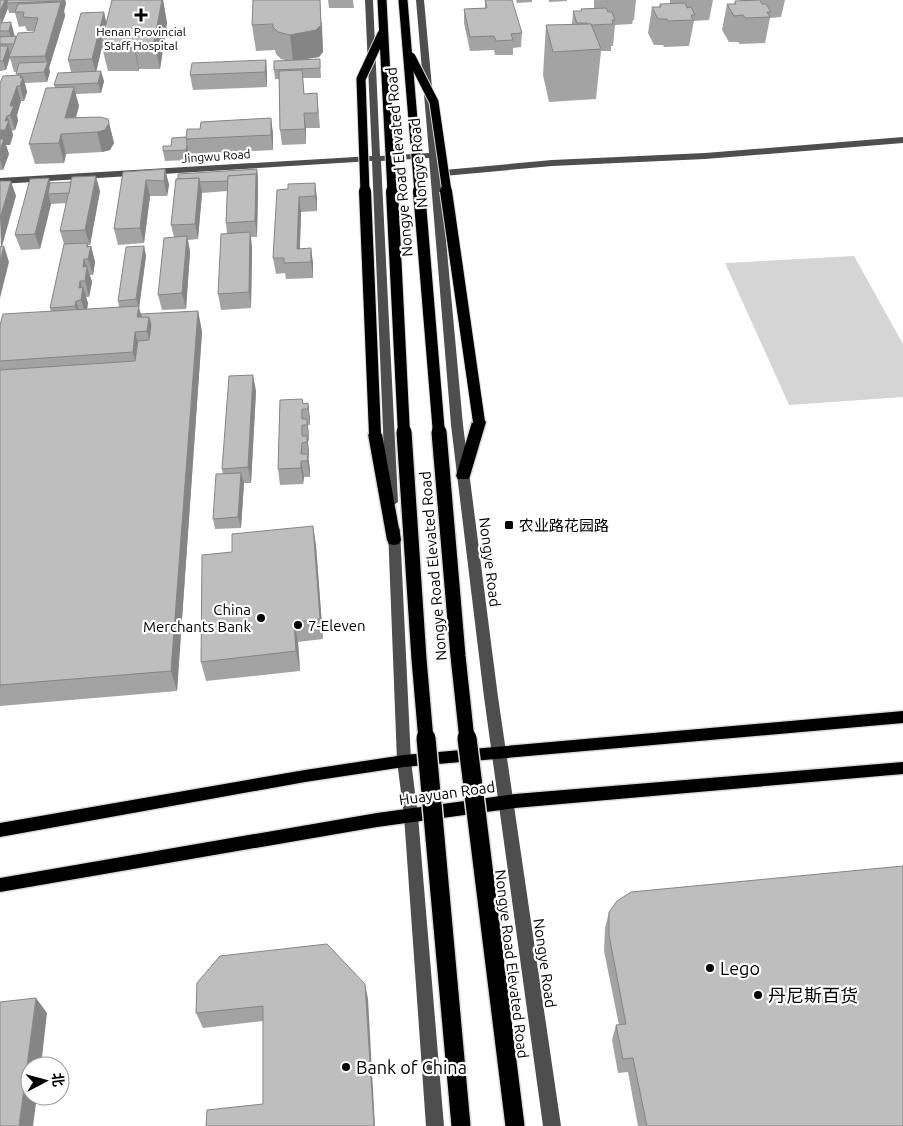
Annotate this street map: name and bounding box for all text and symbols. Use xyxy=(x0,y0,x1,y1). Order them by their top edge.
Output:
marker: Henan Provincial Staff Hospital xyxy=(134,8,148,22)
place label: Henan Provincial Staff Hospital xyxy=(96,25,186,52)
street label: Nongye Road Elevated Road xyxy=(382,67,416,257)
street label: Nongye Road xyxy=(406,117,430,209)
street label: Jingwu Road xyxy=(181,147,251,165)
street label: Nongye Road Elevated Road xyxy=(416,471,450,661)
street label: Nongye Road xyxy=(476,516,504,608)
place label: 农业路花园路 xyxy=(519,517,609,534)
marker: 农业路花园路 xyxy=(503,519,515,531)
place label: China Merchants Bank xyxy=(143,601,251,635)
marker: China Merchants Bank xyxy=(255,612,267,624)
place label: 7-Eleven xyxy=(308,617,366,634)
marker: 7-Eleven xyxy=(292,619,304,631)
street label: Huayuan Road xyxy=(398,778,496,808)
street label: Nongye Road Elevated Road xyxy=(492,869,532,1059)
street label: Nongye Road xyxy=(530,917,560,1009)
place label: Lego xyxy=(720,958,760,978)
marker: Lego xyxy=(704,962,716,974)
place label: 丹尼斯百货 xyxy=(768,985,858,1005)
marker: 丹尼斯百货 xyxy=(752,989,764,1001)
north arrow xyxy=(20,1056,70,1106)
place label: Bank of China xyxy=(356,1057,467,1077)
marker: Bank of China xyxy=(340,1061,352,1073)
text: 北 xyxy=(49,1072,67,1087)

